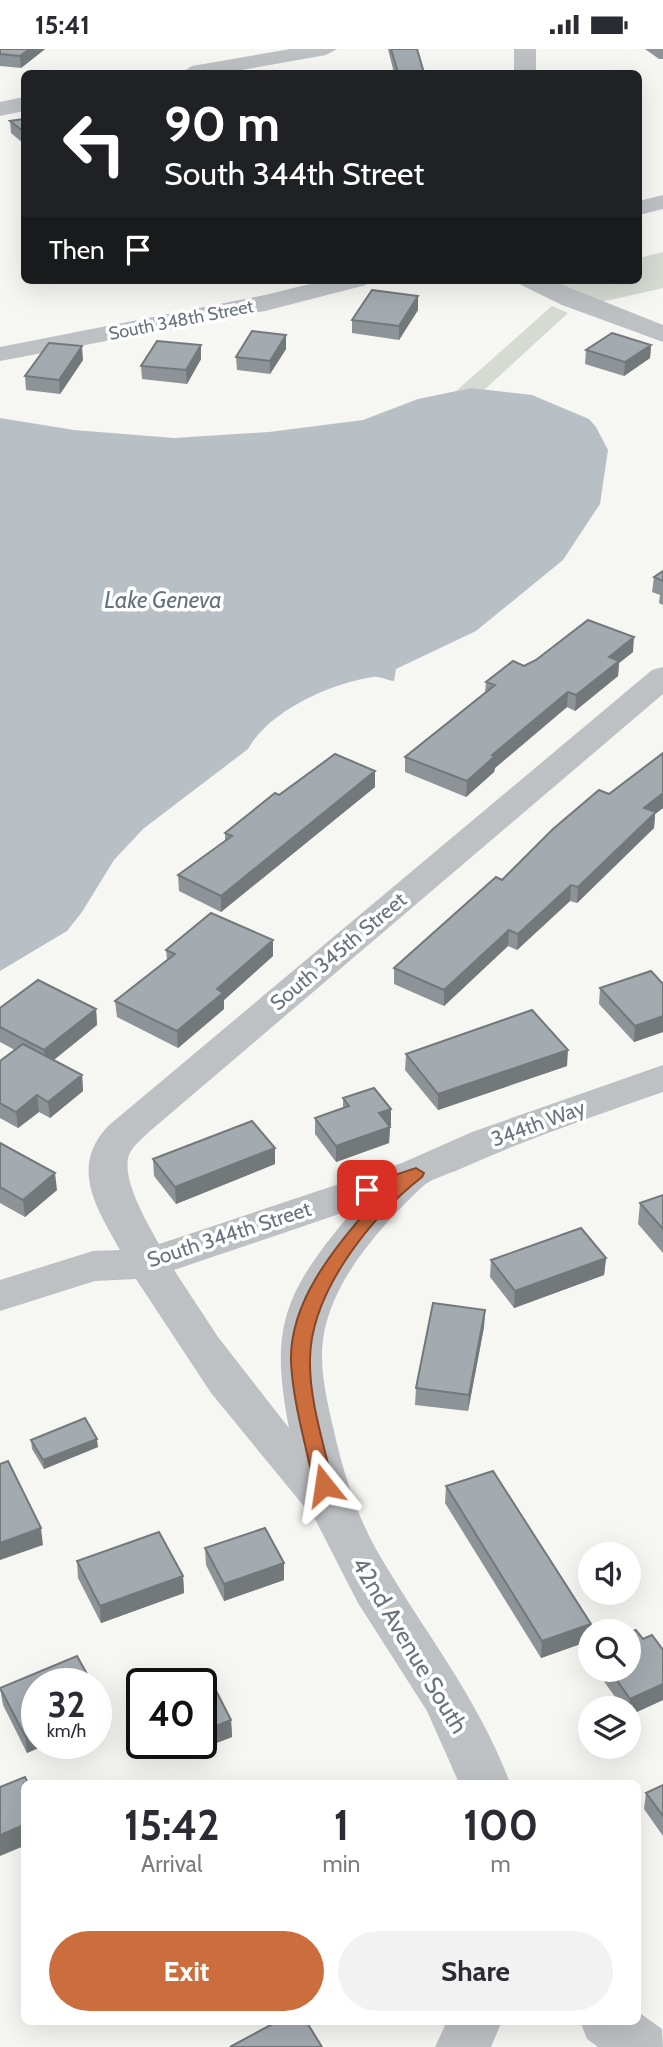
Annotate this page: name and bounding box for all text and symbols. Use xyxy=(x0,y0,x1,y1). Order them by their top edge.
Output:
text: 15:41 xyxy=(35,9,90,41)
text: 90 m xyxy=(164,94,280,153)
icon: left xyxy=(49,98,140,189)
text: South 344th Street xyxy=(164,154,424,193)
icon: arrive xyxy=(119,231,157,269)
text: Then xyxy=(49,234,105,266)
street label: South 348th Street xyxy=(107,295,255,345)
water label: Lake Geneva xyxy=(104,586,222,614)
street label: South 345th Street xyxy=(265,887,411,1015)
street label: 344th Way xyxy=(488,1094,589,1152)
pin xyxy=(337,1160,397,1220)
icon: arrive xyxy=(348,1171,386,1209)
street label: South 344th Street xyxy=(144,1196,314,1272)
position arrow xyxy=(287,1448,361,1522)
map controls xyxy=(578,1542,641,1759)
button: sound xyxy=(578,1542,641,1605)
street label: 42nd Avenue South xyxy=(346,1551,474,1739)
button: search xyxy=(578,1619,641,1682)
speed limit sign: 40 xyxy=(126,1668,217,1759)
text: 32 xyxy=(48,1683,85,1726)
button: layers xyxy=(578,1696,641,1759)
text: km/h xyxy=(47,1720,86,1742)
text: 15:42 xyxy=(124,1799,220,1851)
text: 1 xyxy=(334,1799,349,1851)
text: 100 xyxy=(463,1799,538,1851)
text: Arrival xyxy=(141,1850,202,1878)
text: min xyxy=(322,1850,360,1878)
text: m xyxy=(491,1850,511,1878)
button: Exit xyxy=(49,1931,324,2011)
button: Share xyxy=(338,1931,613,2011)

